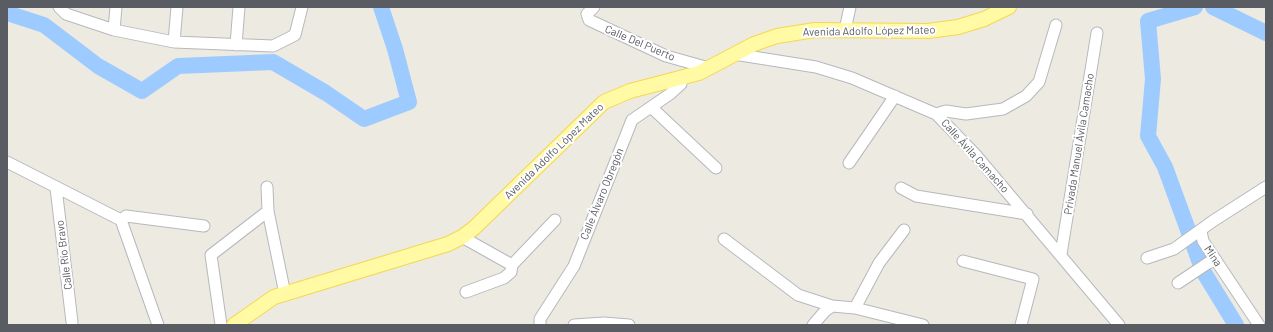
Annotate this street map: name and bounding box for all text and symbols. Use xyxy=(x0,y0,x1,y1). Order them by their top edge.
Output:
street label: Calle Del Puerto xyxy=(603,22,677,64)
street label: Avenida Adolfo López Mateo xyxy=(803,23,935,39)
street label: Privada Manuel Ávila Camacho xyxy=(1061,72,1097,216)
street label: Avenida Adolfo López Mateo xyxy=(502,100,606,202)
street label: Calle Ávila Camacho xyxy=(938,116,1012,196)
street label: Calle Álvaro Obregón xyxy=(578,146,626,242)
street label: Calle Río Bravo xyxy=(53,219,75,291)
street label: Mina xyxy=(1201,243,1225,269)

